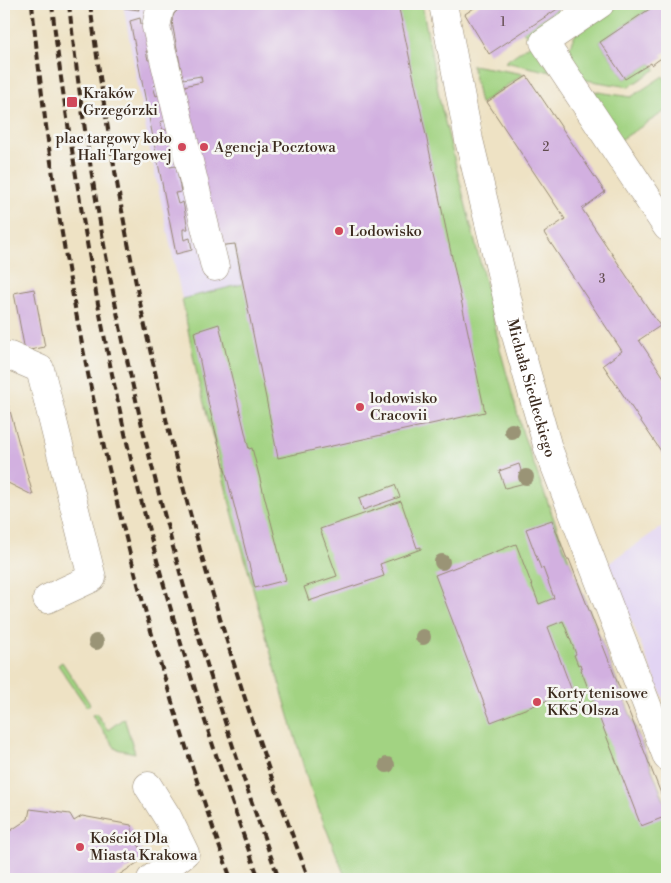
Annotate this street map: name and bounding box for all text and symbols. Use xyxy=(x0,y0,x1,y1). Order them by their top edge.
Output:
house number: 1 xyxy=(500,15,506,30)
place label: Kraków Grzegórzki xyxy=(83,84,158,120)
marker: Kraków Grzegórzki xyxy=(65,95,79,109)
place label: plac targowy koło Hali Targowej xyxy=(56,129,172,165)
place label: Agencja Pocztowa xyxy=(213,138,336,157)
house number: 2 xyxy=(543,140,550,155)
marker: plac targowy koło Hali Targowej xyxy=(176,141,188,153)
marker: Agencja Pocztowa xyxy=(198,141,210,153)
place label: Lodowisko xyxy=(349,222,422,241)
marker: Lodowisko xyxy=(333,225,345,237)
house number: 3 xyxy=(599,272,606,287)
street label: Michała Siedleckiego xyxy=(502,317,560,460)
place label: lodowisko Cracovii xyxy=(370,389,437,425)
marker: lodowisko Cracovii xyxy=(354,401,366,413)
place label: Korty tenisowe KKS Olsza xyxy=(547,684,648,720)
marker: Korty tenisowe KKS Olsza xyxy=(531,696,543,708)
place label: Kościół Dla Miasta Krakowa xyxy=(90,829,198,865)
marker: Kościół Dla Miasta Krakowa xyxy=(74,841,86,853)

